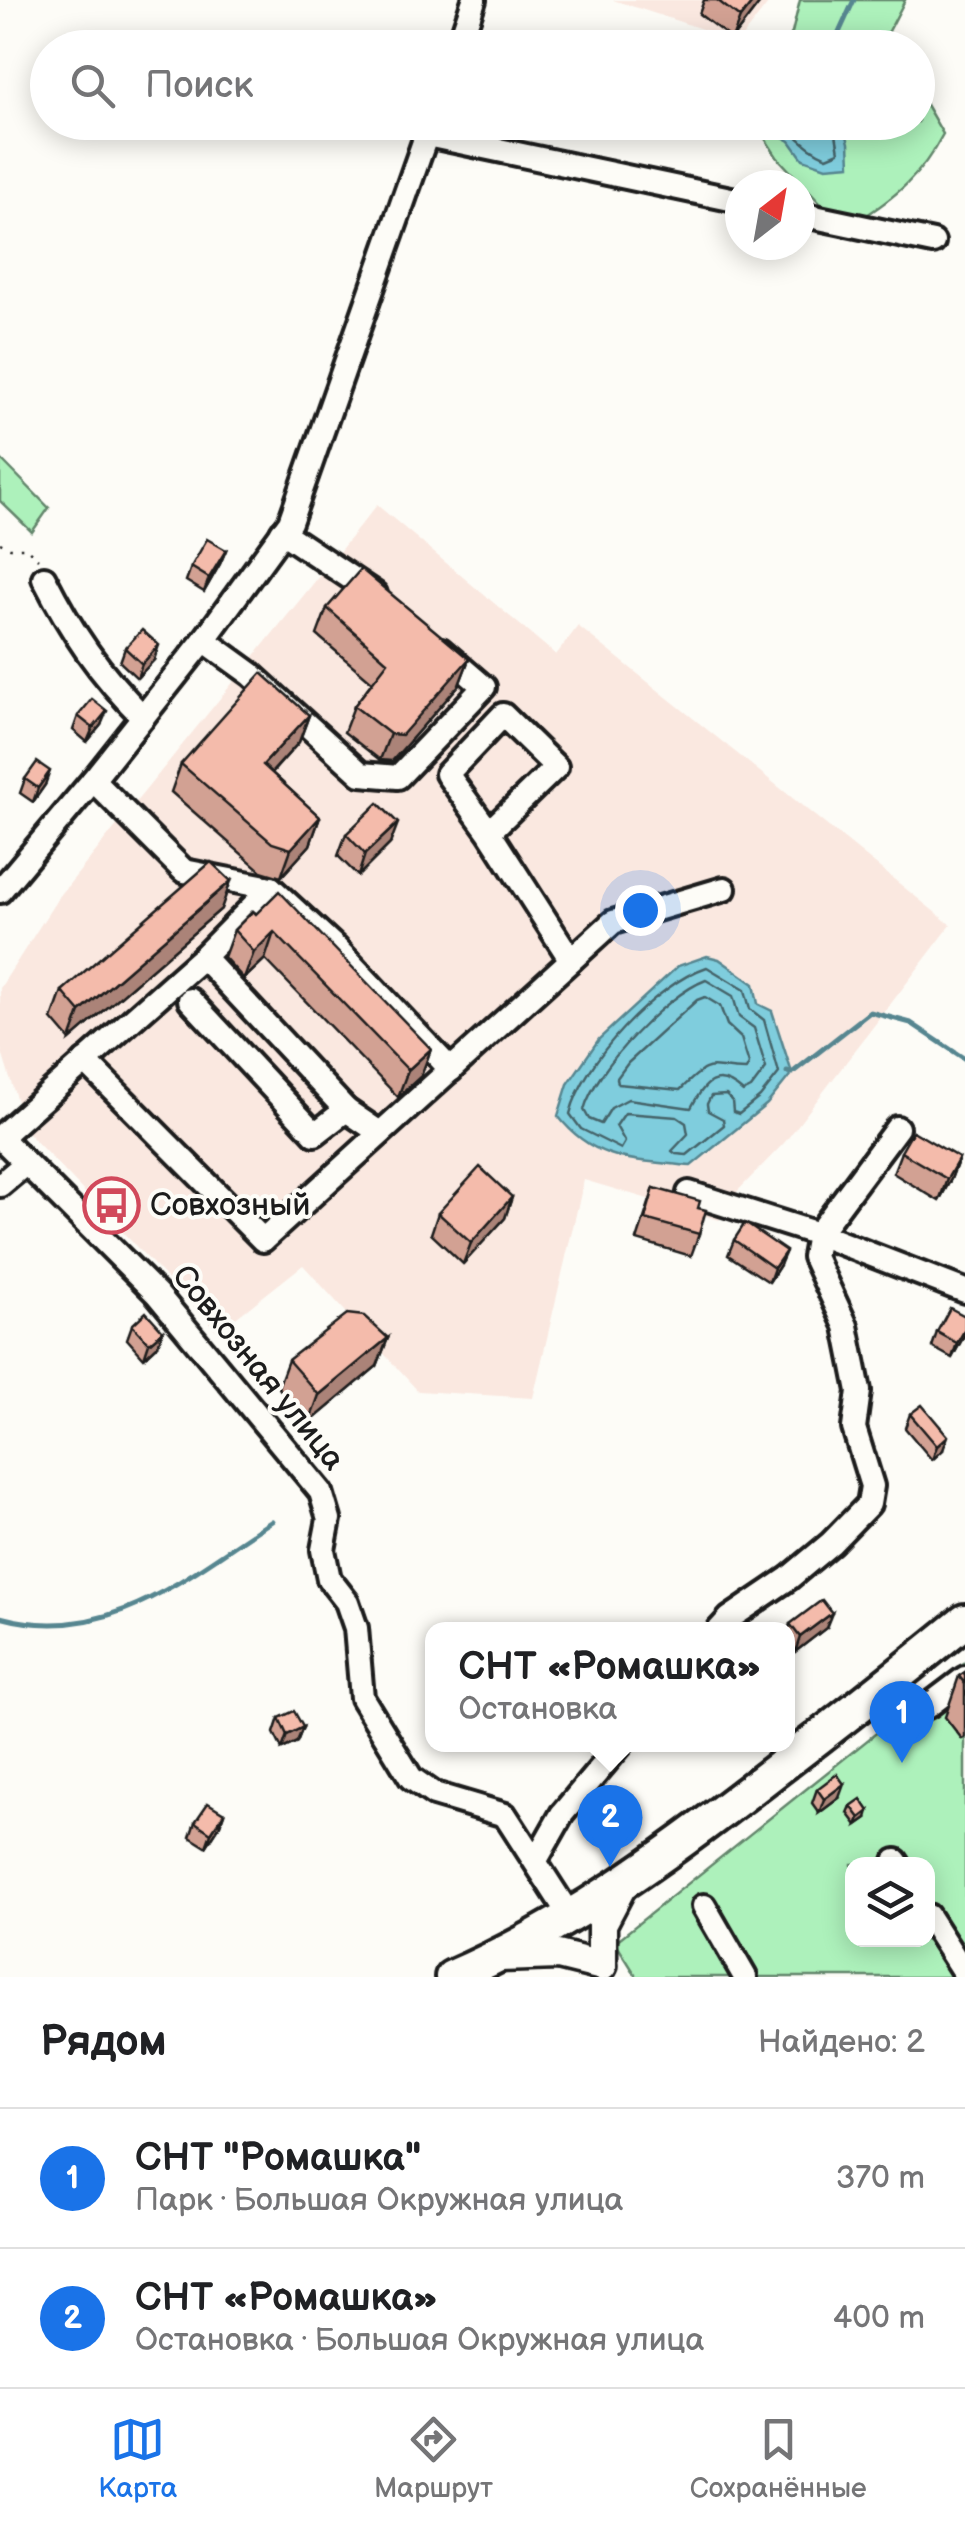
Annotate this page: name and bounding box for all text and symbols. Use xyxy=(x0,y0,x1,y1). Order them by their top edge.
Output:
search box xyxy=(30,30,935,140)
icon: search xyxy=(65,58,120,113)
text: Поиск xyxy=(145,63,253,108)
north arrow xyxy=(725,170,815,260)
your location xyxy=(615,885,666,936)
bus stop icon: Совхозный xyxy=(81,1175,141,1235)
place label: Совхозный xyxy=(150,1186,310,1225)
street label: Совхозная улица xyxy=(163,1257,353,1479)
popup xyxy=(425,1622,795,1752)
text: СНТ «Ромашка» xyxy=(459,1645,761,1690)
pin: 1 xyxy=(870,1680,934,1763)
text: Остановка xyxy=(459,1690,617,1729)
pin: 2 xyxy=(578,1784,642,1867)
map controls xyxy=(845,1857,935,1947)
button: layers xyxy=(845,1857,935,1947)
text: Рядом xyxy=(40,2017,167,2068)
text: Найдено: 2 xyxy=(758,2023,925,2062)
text: СНТ "Ромашка" xyxy=(135,2136,421,2181)
text: 1 xyxy=(66,2159,79,2198)
text: 370 m xyxy=(836,2159,925,2198)
text: Парк · Большая Окружная улица xyxy=(135,2181,623,2220)
text: СНТ «Ромашка» xyxy=(135,2276,438,2321)
text: 2 xyxy=(63,2299,82,2338)
text: 400 m xyxy=(833,2299,925,2338)
text: Остановка · Большая Окружная улица xyxy=(135,2321,704,2360)
tab: Карта xyxy=(98,2412,177,2505)
tab: Маршрут xyxy=(374,2412,493,2505)
tab: Сохранённые xyxy=(690,2412,867,2505)

